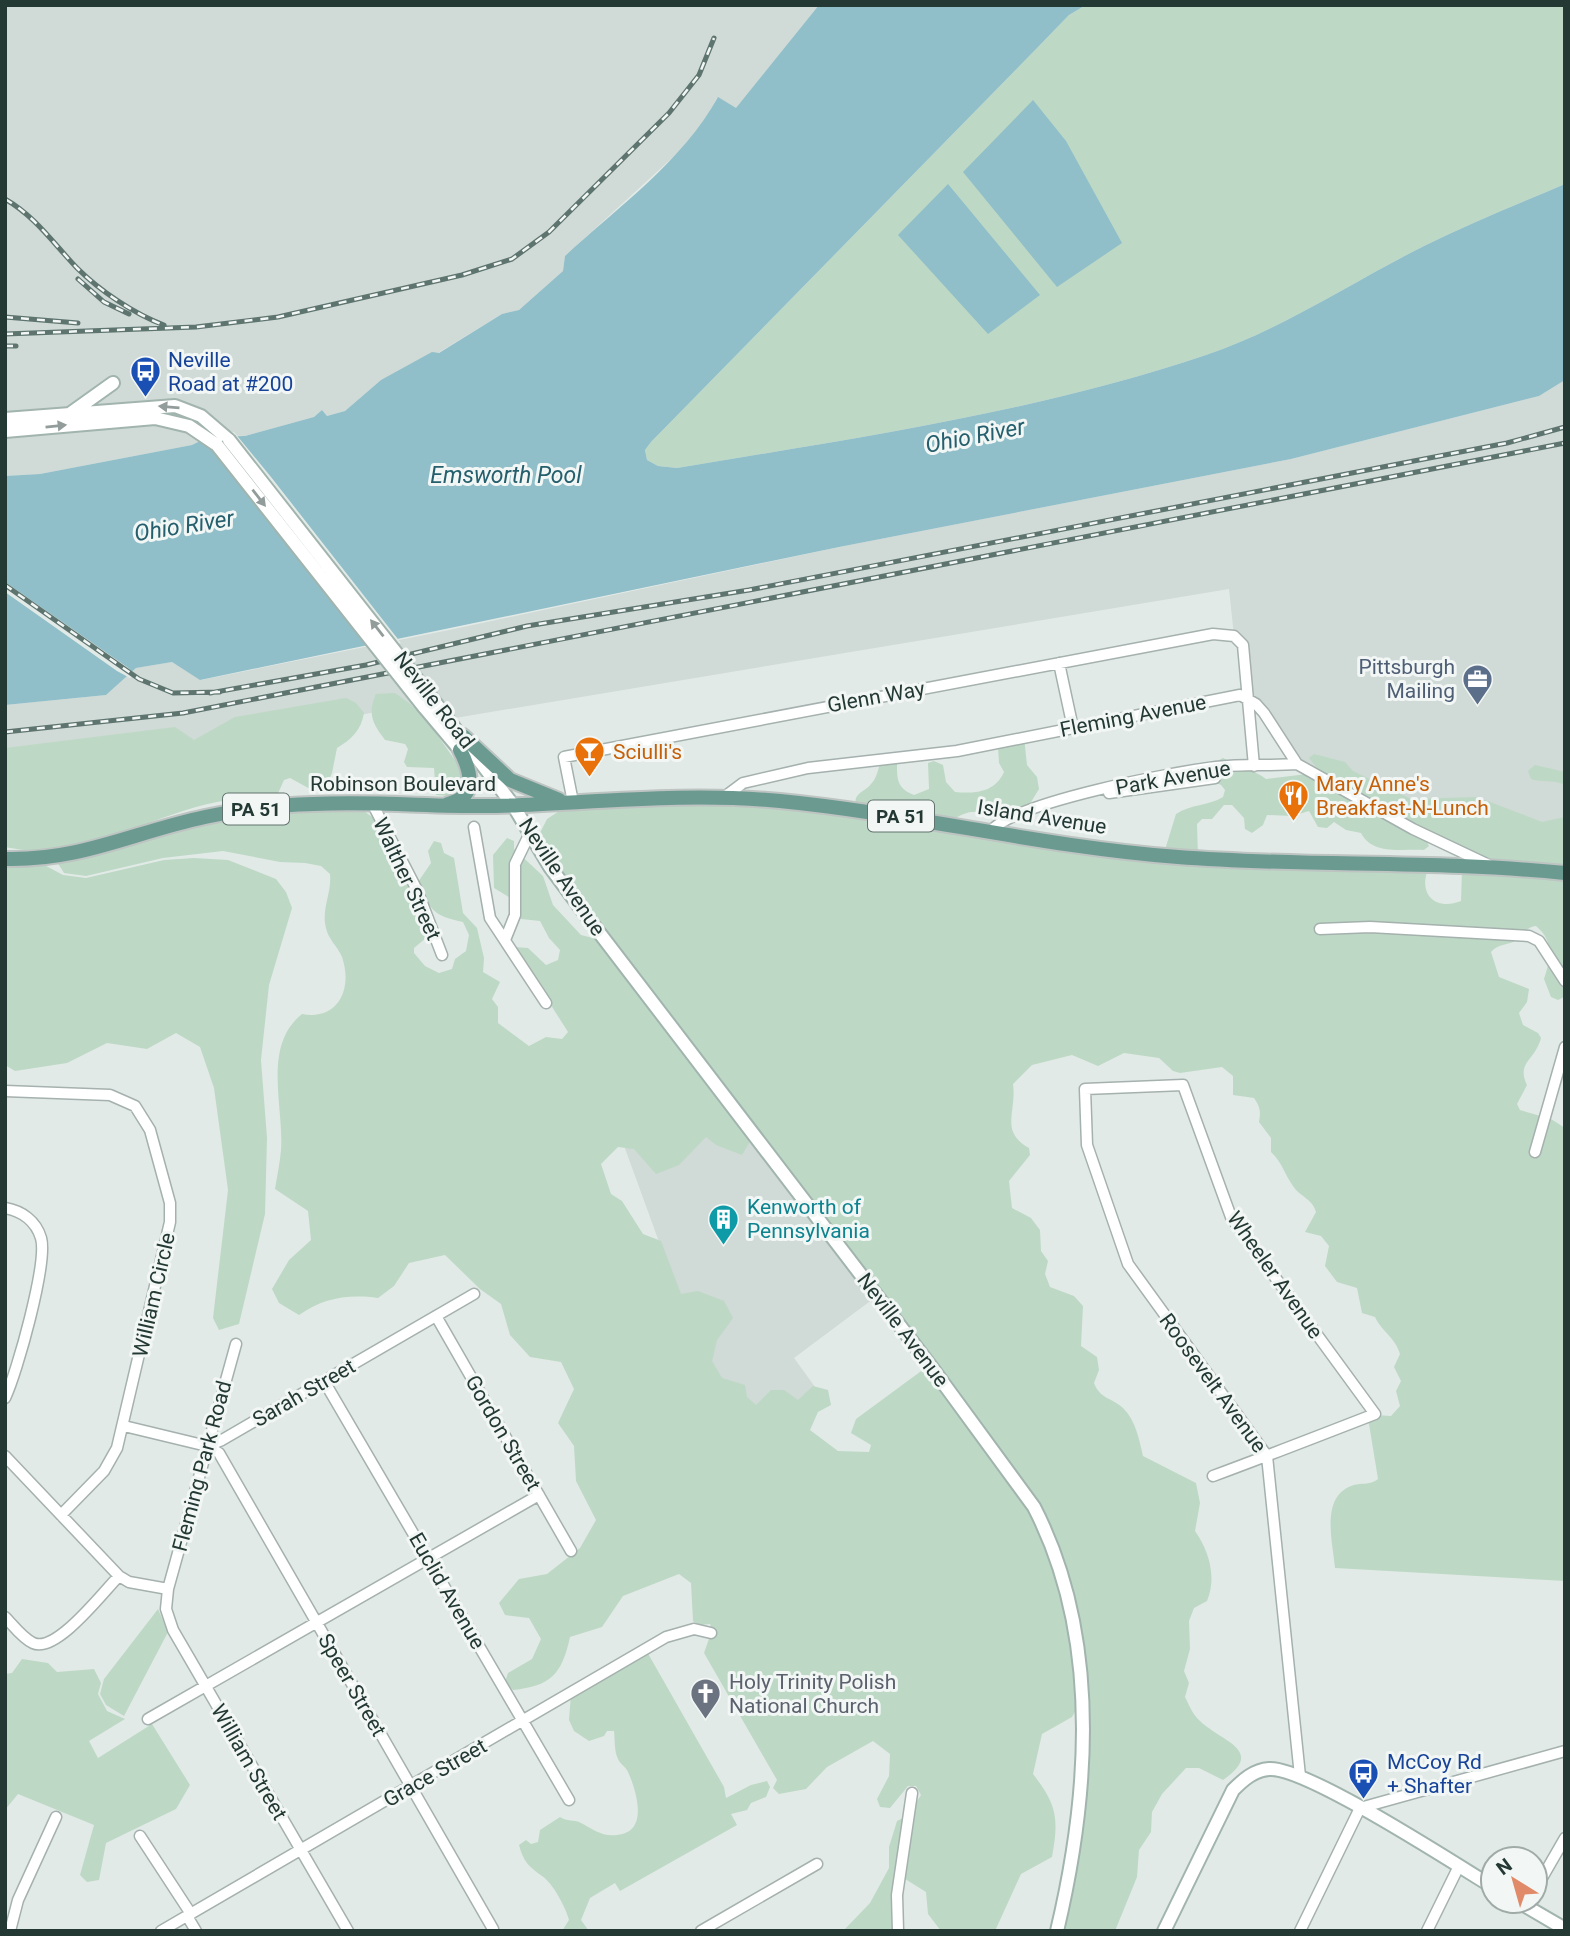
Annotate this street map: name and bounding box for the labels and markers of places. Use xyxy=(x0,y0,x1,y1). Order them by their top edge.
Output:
place label: Neville Road at #200 xyxy=(168,348,293,396)
bus stop icon: Neville Road at #200 xyxy=(128,355,162,399)
place label: Pittsburgh Mailing xyxy=(1358,655,1455,703)
office icon: Pittsburgh Mailing xyxy=(1461,662,1495,706)
bar icon: Sciulli's xyxy=(573,735,607,779)
place label: Sciulli's xyxy=(613,740,682,764)
place label: Mary Anne's Breakfast-N-Lunch xyxy=(1316,772,1489,820)
restaurant icon: Mary Anne's Breakfast-N-Lunch xyxy=(1276,779,1310,823)
place label: Kenworth of Pennsylvania xyxy=(747,1195,870,1243)
building icon: Kenworth of Pennsylvania xyxy=(707,1202,741,1246)
place label: Holy Trinity Polish National Church xyxy=(729,1670,896,1718)
church icon: Holy Trinity Polish National Church xyxy=(689,1677,723,1721)
place label: McCoy Rd + Shafter xyxy=(1387,1750,1482,1798)
bus stop icon: McCoy Rd + Shafter xyxy=(1347,1757,1381,1801)

